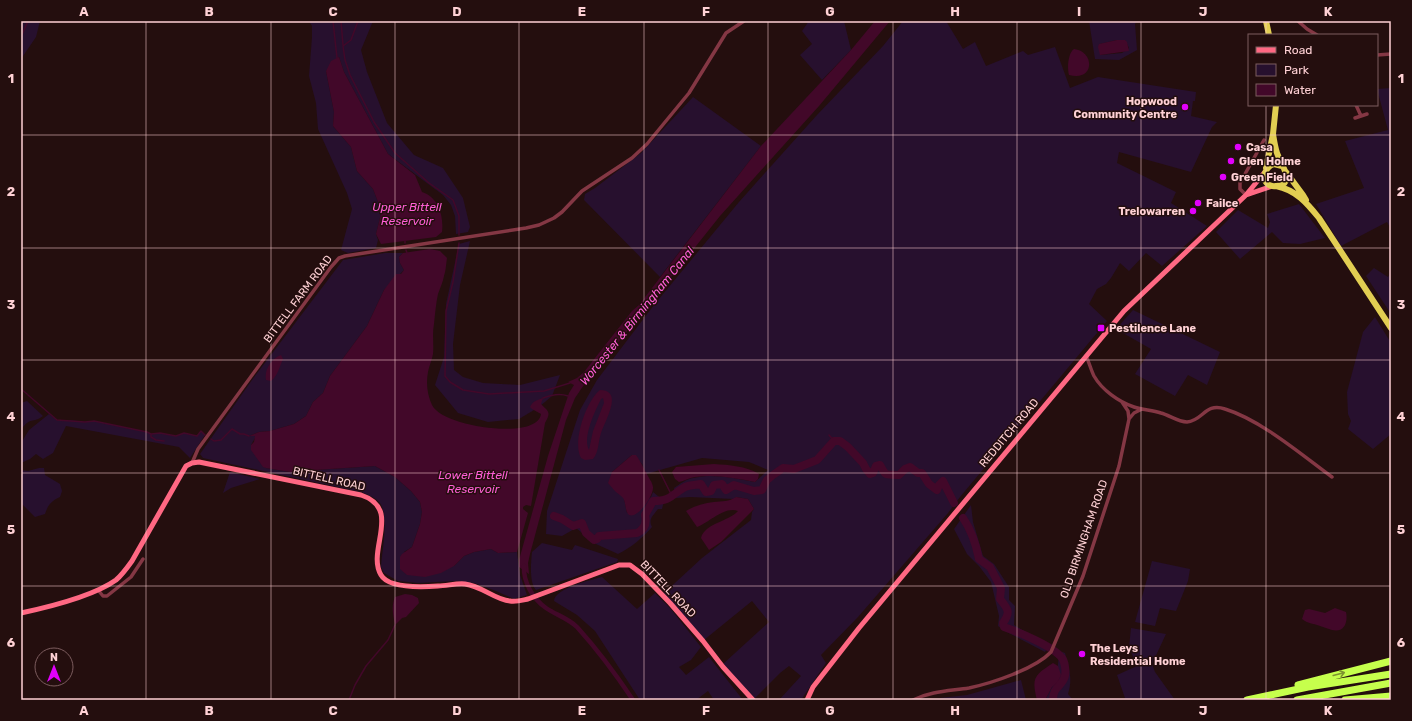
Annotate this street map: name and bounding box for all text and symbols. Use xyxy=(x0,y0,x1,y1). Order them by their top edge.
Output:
text: A xyxy=(79,4,89,19)
text: B xyxy=(204,4,214,19)
text: C xyxy=(328,4,338,19)
text: D xyxy=(452,4,462,19)
text: E xyxy=(578,4,586,19)
text: F xyxy=(702,4,710,19)
text: G xyxy=(825,4,835,19)
text: H xyxy=(950,4,960,19)
text: I xyxy=(1077,4,1081,19)
text: J xyxy=(1199,4,1207,19)
text: K xyxy=(1324,4,1333,19)
legend xyxy=(1248,34,1378,106)
text: Road xyxy=(1284,43,1312,57)
text: Park xyxy=(1284,63,1310,77)
text: 1 xyxy=(8,71,14,86)
text: 1 xyxy=(1398,71,1404,86)
text: Water xyxy=(1284,83,1316,97)
place label: Hopwood Community Centre xyxy=(1073,95,1177,121)
marker: Hopwood Community Centre xyxy=(1180,102,1190,112)
place label: Casa xyxy=(1246,141,1273,154)
marker: Casa xyxy=(1233,142,1243,152)
place label: Glen Holme xyxy=(1239,155,1301,168)
marker: Glen Holme xyxy=(1226,156,1236,166)
place label: Green Field xyxy=(1231,171,1293,184)
marker: Green Field xyxy=(1218,172,1228,182)
text: 2 xyxy=(7,184,15,199)
text: 2 xyxy=(1397,184,1405,199)
place label: Failce xyxy=(1206,197,1239,210)
marker: Failce xyxy=(1193,198,1203,208)
water label: Upper Bittell Reservoir xyxy=(372,200,443,228)
place label: Trelowarren xyxy=(1118,205,1185,218)
marker: Trelowarren xyxy=(1188,206,1198,216)
water label: Worcester & Birmingham Canal xyxy=(577,243,698,388)
street label: BITTELL FARM ROAD xyxy=(261,253,335,345)
text: 3 xyxy=(7,297,16,312)
text: 3 xyxy=(1397,297,1406,312)
place label: Pestilence Lane xyxy=(1109,322,1196,335)
marker: Pestilence Lane xyxy=(1096,323,1106,333)
street label: REDDITCH ROAD xyxy=(977,396,1041,470)
text: 4 xyxy=(7,409,16,424)
text: 4 xyxy=(1397,409,1406,424)
street label: BITTELL ROAD xyxy=(291,464,367,494)
water label: Lower Bittell Reservoir xyxy=(438,468,509,496)
street label: OLD BIRMINGHAM ROAD xyxy=(1058,478,1110,600)
text: 5 xyxy=(7,522,15,537)
text: 5 xyxy=(1397,522,1405,537)
street label: BITTELL ROAD xyxy=(638,558,698,620)
text: 6 xyxy=(7,635,16,650)
text: 6 xyxy=(1397,635,1406,650)
place label: The Leys Residential Home xyxy=(1090,642,1186,668)
north arrow xyxy=(34,647,74,687)
marker: The Leys Residential Home xyxy=(1077,649,1087,659)
text: N xyxy=(50,651,58,664)
one-way arrow xyxy=(1332,670,1345,677)
text: A xyxy=(79,703,89,718)
text: B xyxy=(204,703,214,718)
text: C xyxy=(328,703,338,718)
text: D xyxy=(452,703,462,718)
text: E xyxy=(578,703,586,718)
text: F xyxy=(702,703,710,718)
text: G xyxy=(825,703,835,718)
text: H xyxy=(950,703,960,718)
text: I xyxy=(1077,703,1081,718)
text: J xyxy=(1199,703,1207,718)
text: K xyxy=(1324,703,1333,718)

